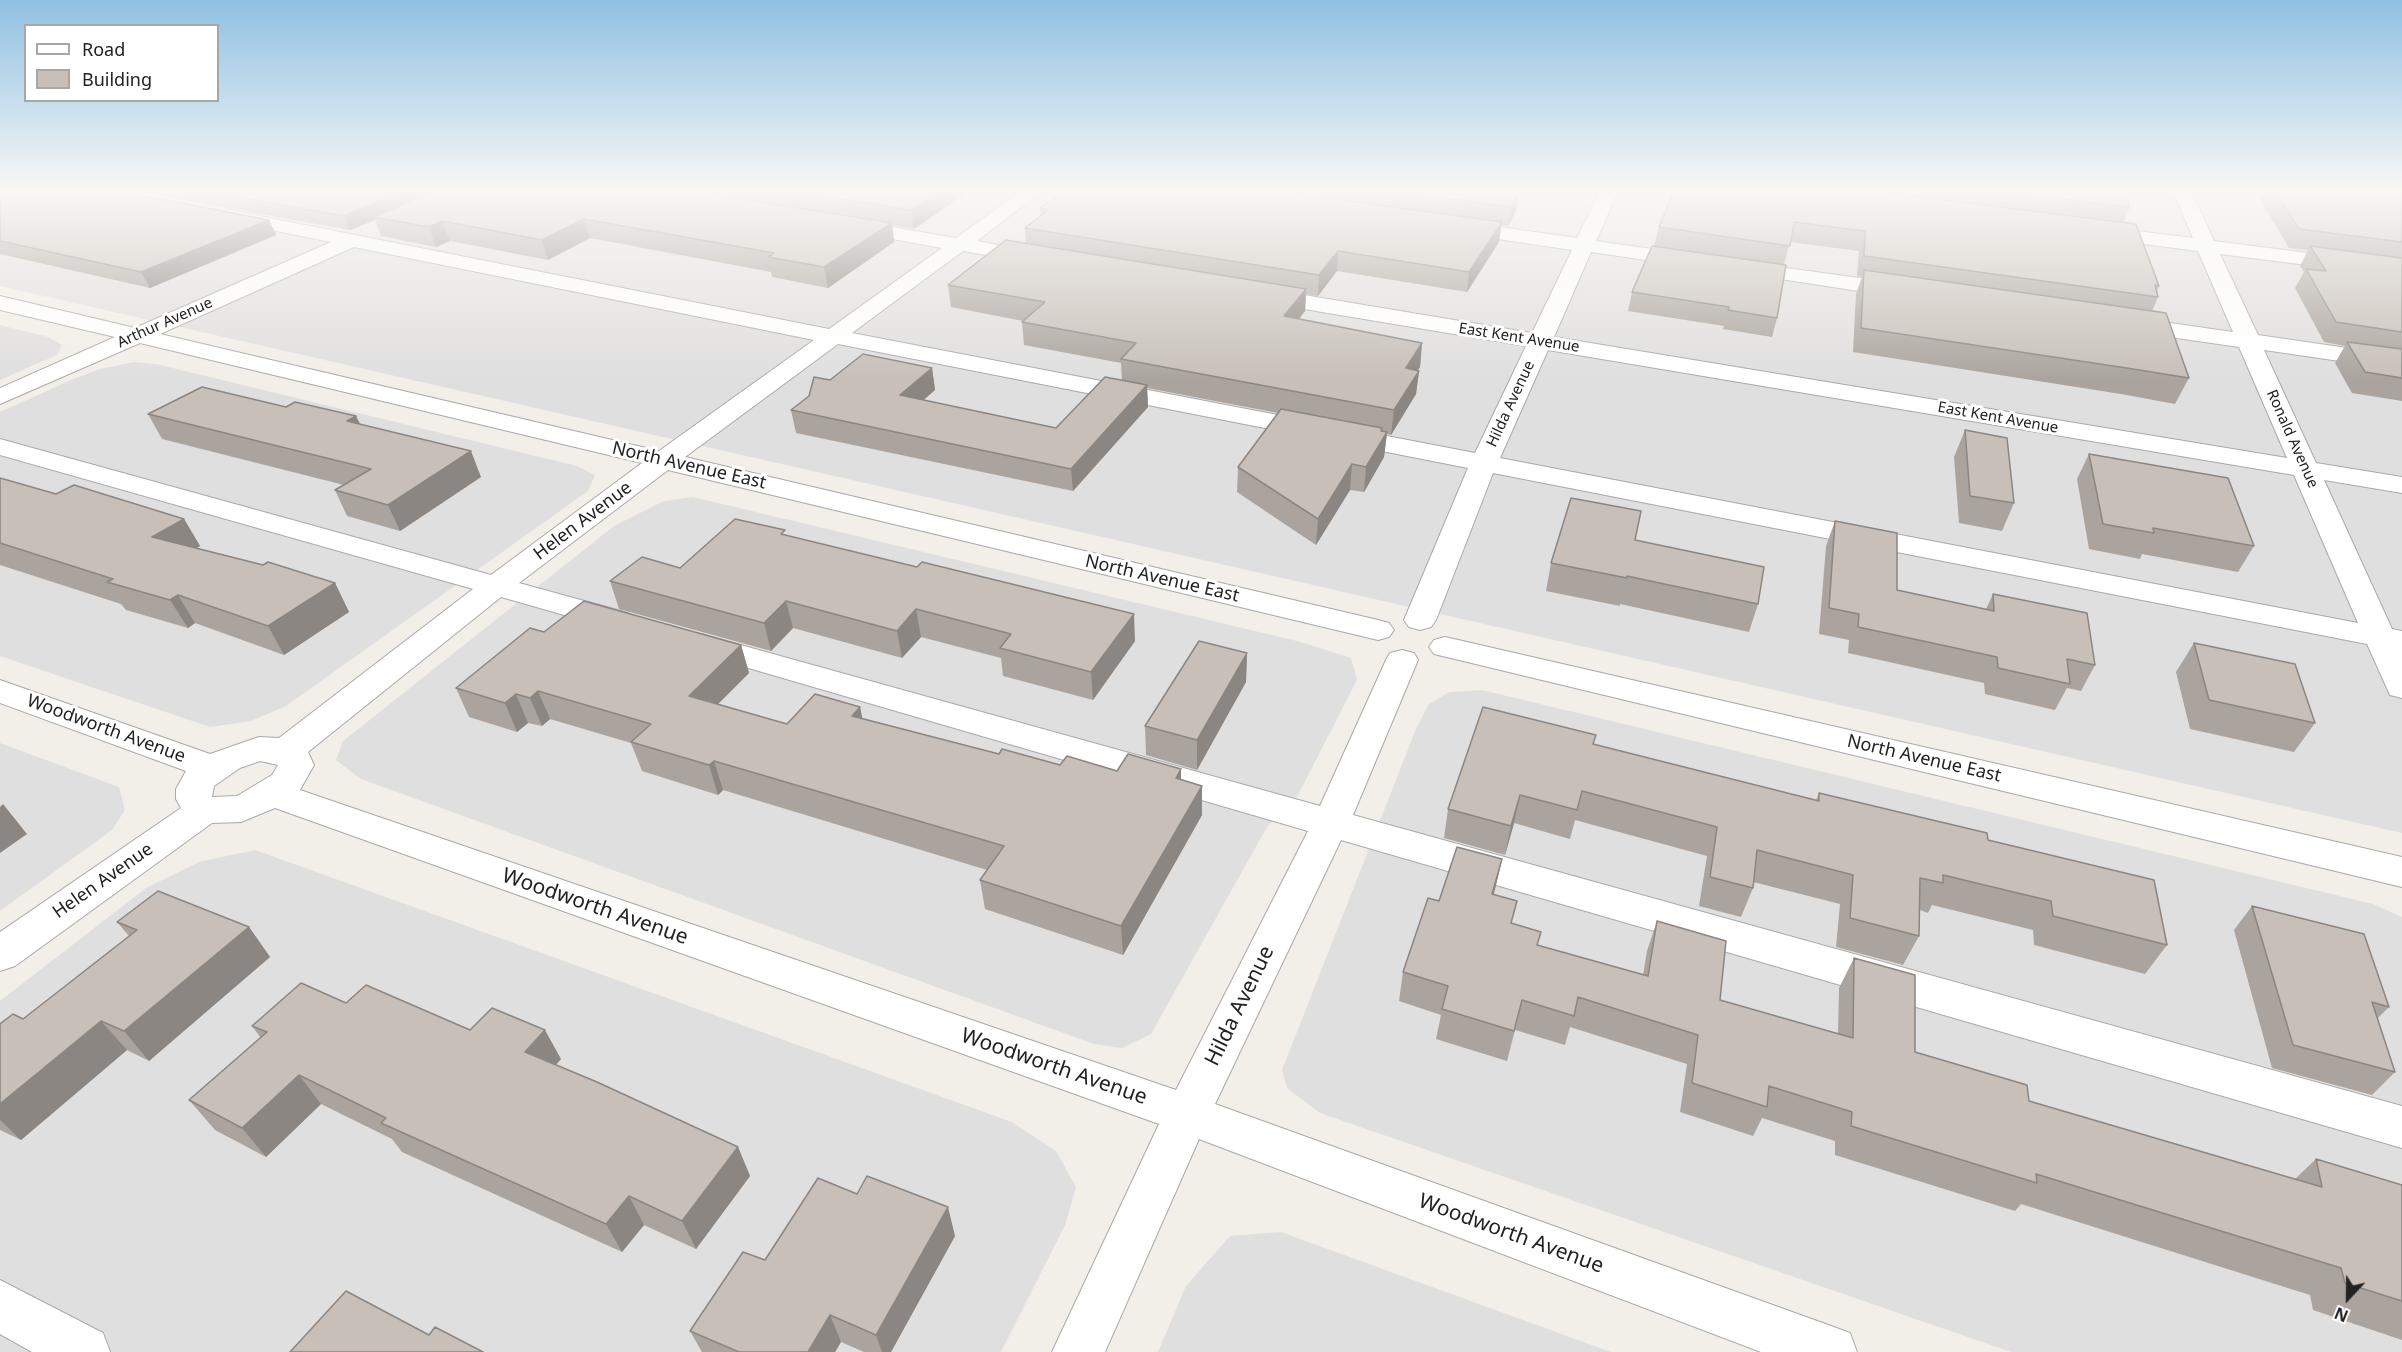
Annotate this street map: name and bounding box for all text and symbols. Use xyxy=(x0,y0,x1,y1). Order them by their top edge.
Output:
legend xyxy=(24,24,219,102)
text: Road xyxy=(82,37,125,61)
text: Building xyxy=(82,67,152,91)
street label: Arthur Avenue xyxy=(115,294,215,352)
street label: East Kent Avenue xyxy=(1457,320,1581,356)
street label: Hilda Avenue xyxy=(1483,358,1539,450)
street label: Ronald Avenue xyxy=(2262,387,2322,491)
street label: East Kent Avenue xyxy=(1936,399,2060,437)
street label: North Avenue East xyxy=(610,438,768,494)
street label: Helen Avenue xyxy=(530,477,636,565)
street label: North Avenue East xyxy=(1083,551,1241,607)
street label: Woodworth Avenue xyxy=(24,690,188,768)
street label: North Avenue East xyxy=(1845,731,2003,787)
street label: Helen Avenue xyxy=(49,839,157,923)
street label: Woodworth Avenue xyxy=(499,863,691,951)
street label: Hilda Avenue xyxy=(1200,942,1280,1070)
street label: Woodworth Avenue xyxy=(958,1023,1150,1111)
street label: Woodworth Avenue xyxy=(1415,1189,1607,1279)
north arrow xyxy=(2318,1268,2378,1328)
text: N xyxy=(2331,1302,2351,1327)

